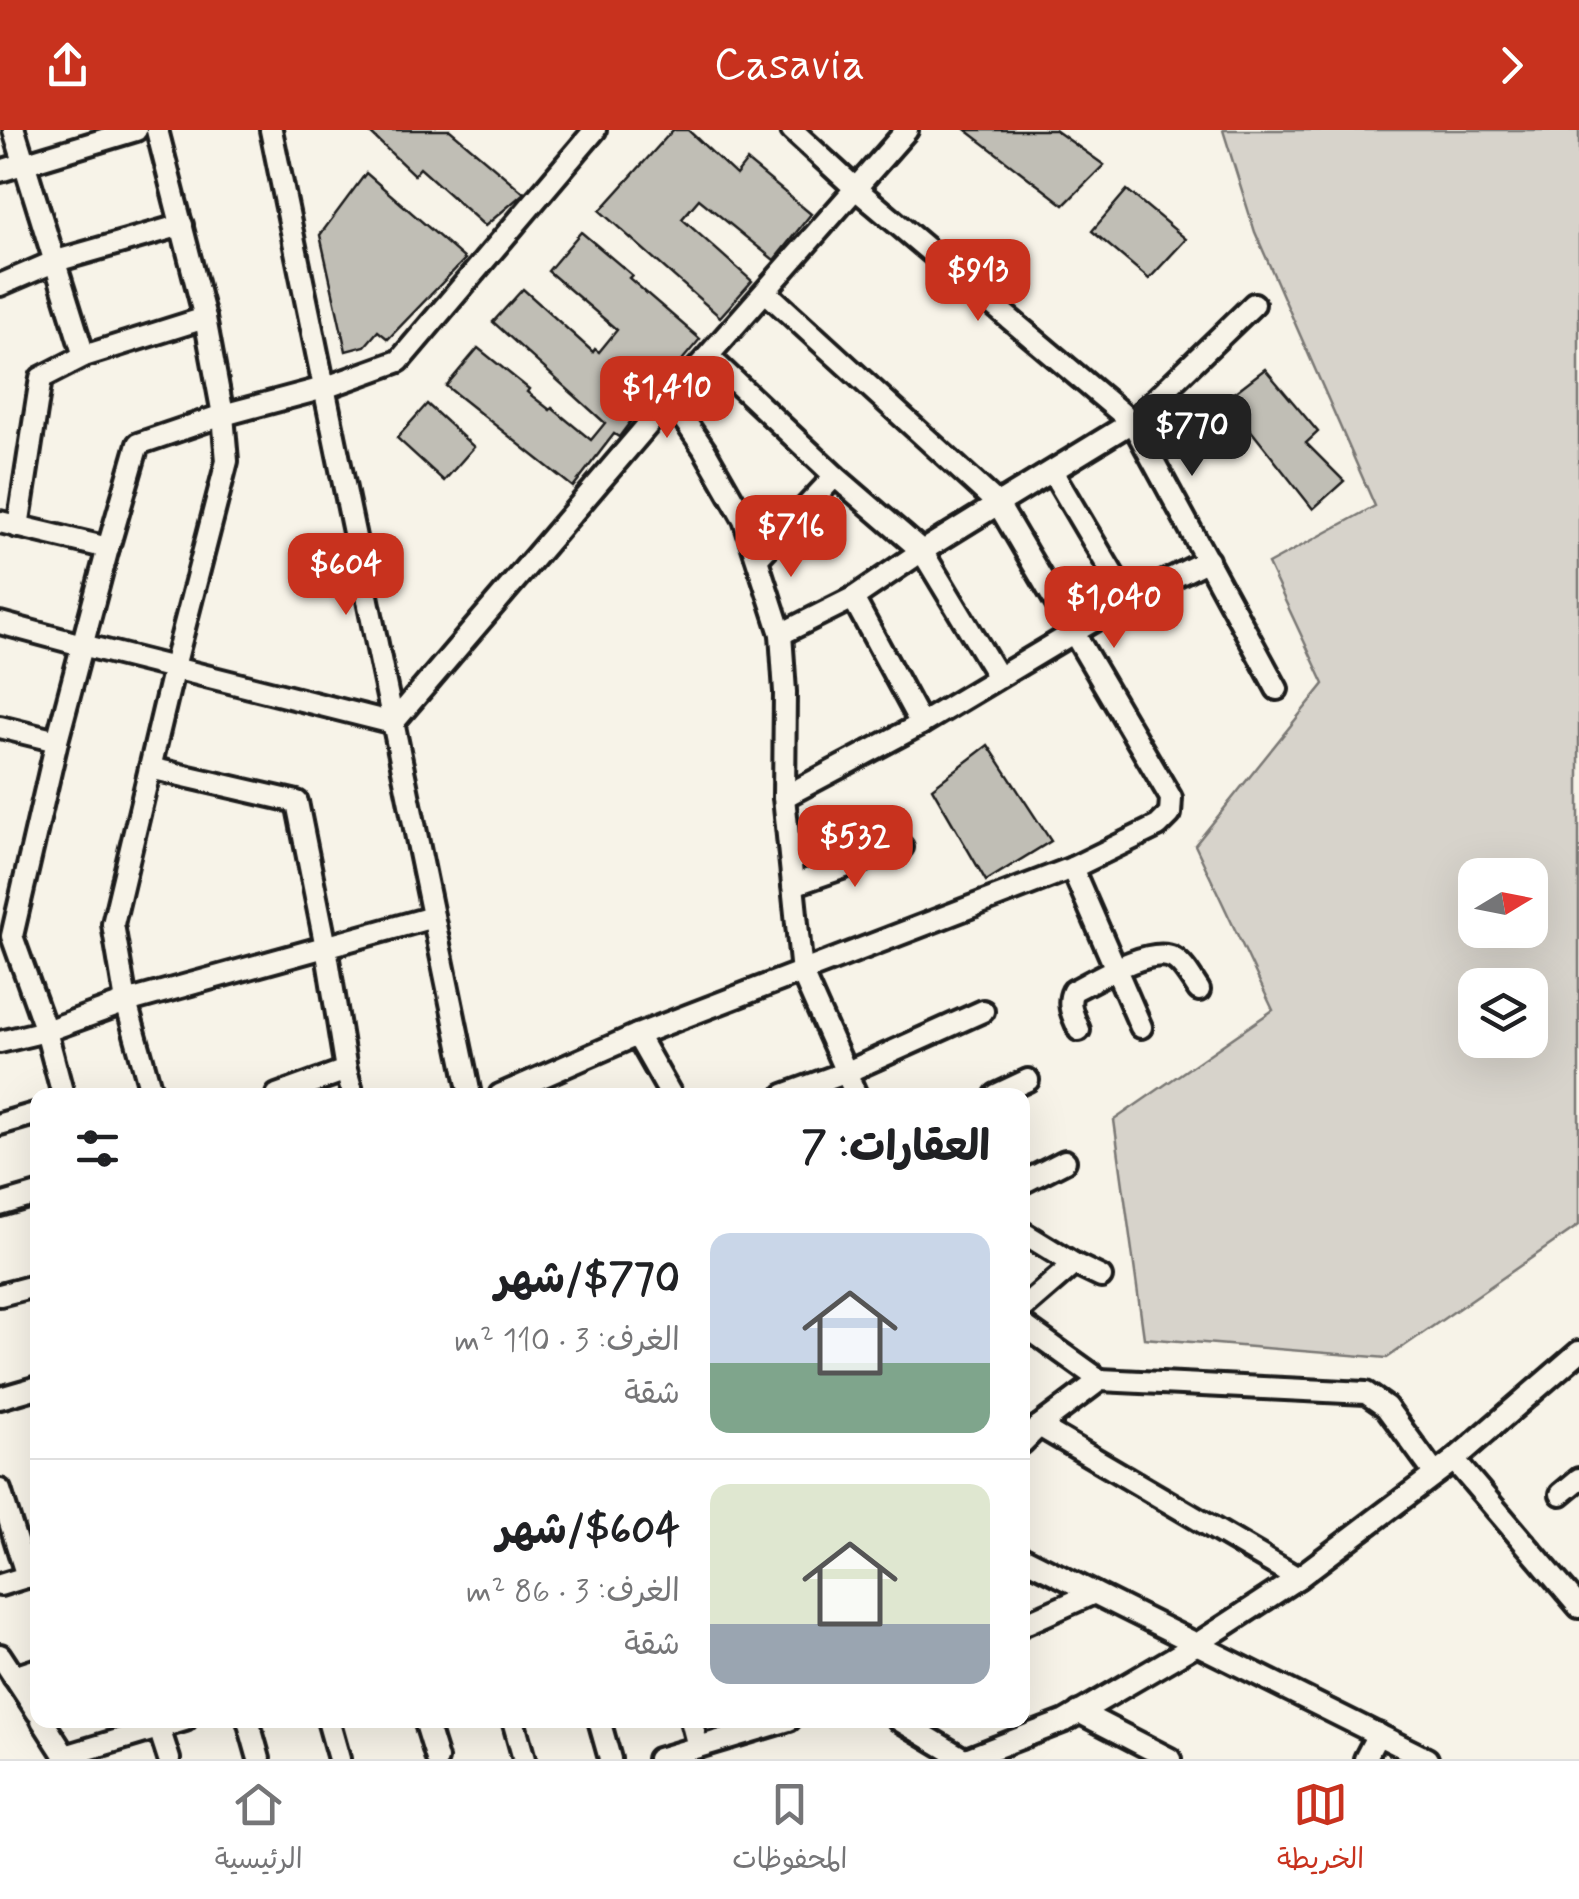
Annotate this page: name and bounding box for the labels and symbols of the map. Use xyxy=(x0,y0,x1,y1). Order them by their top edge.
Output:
pin: $913 xyxy=(919,239,1037,324)
pin: $1,410 xyxy=(586,356,748,441)
pin: $770 xyxy=(1133,394,1251,479)
pin: $716 xyxy=(732,495,850,580)
pin: $604 xyxy=(287,533,405,618)
pin: $1,040 xyxy=(1033,566,1195,651)
pin: $532 xyxy=(796,805,914,890)
north arrow xyxy=(1458,858,1548,948)

